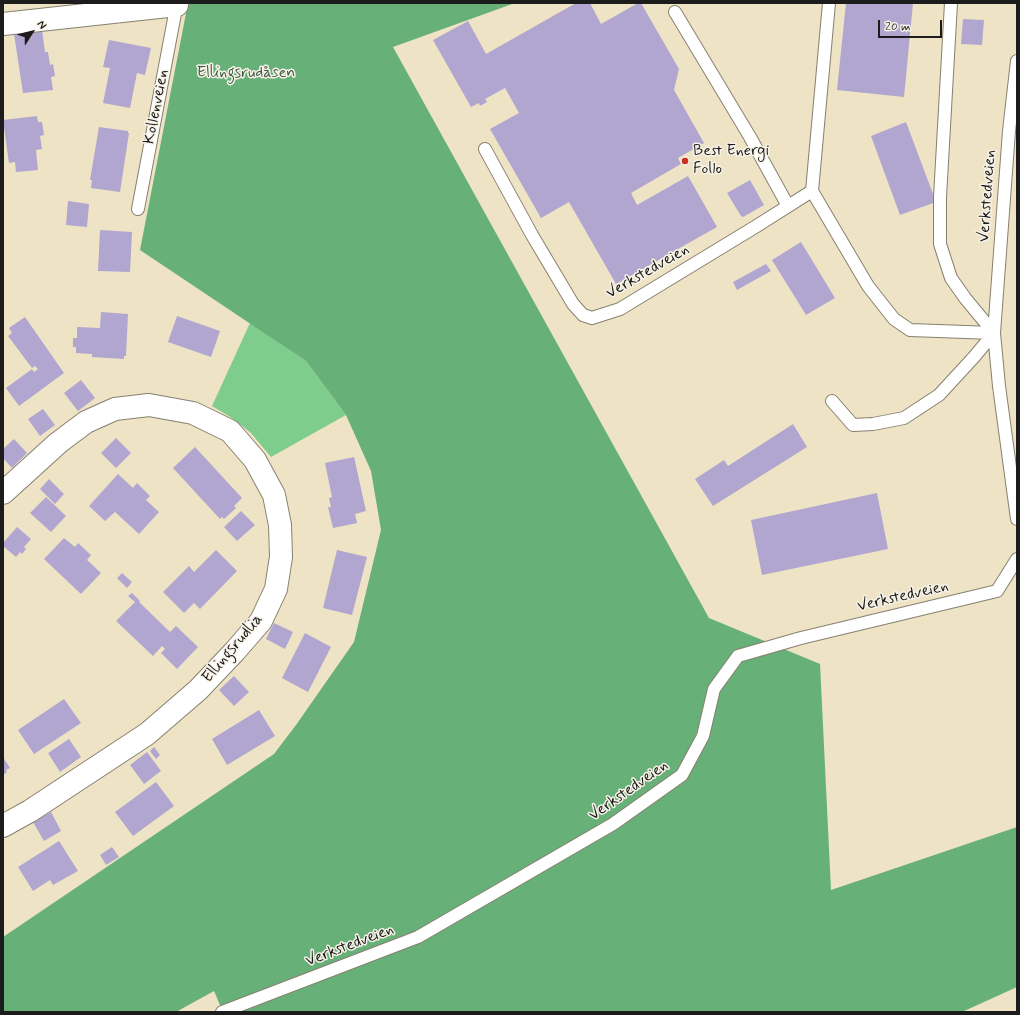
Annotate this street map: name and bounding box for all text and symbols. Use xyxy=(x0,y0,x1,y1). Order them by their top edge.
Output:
north arrow xyxy=(12,12,52,52)
scale bar xyxy=(880,12,944,38)
text: N xyxy=(34,18,50,32)
text: 20 m xyxy=(885,19,911,35)
park label: Ellingsrudåsen xyxy=(197,64,295,84)
street label: Kollenveien xyxy=(140,68,174,146)
place label: Best Energi Follo xyxy=(693,142,769,180)
street label: Verkstedveien xyxy=(975,149,1001,243)
marker: Best Energi Follo xyxy=(680,156,690,166)
street label: Verkstedveien xyxy=(603,240,693,304)
street label: Verkstedveien xyxy=(856,577,950,617)
street label: Ellingsrudlia xyxy=(199,611,267,687)
street label: Verkstedveien xyxy=(585,756,673,826)
street label: Verkstedveien xyxy=(303,920,397,972)

